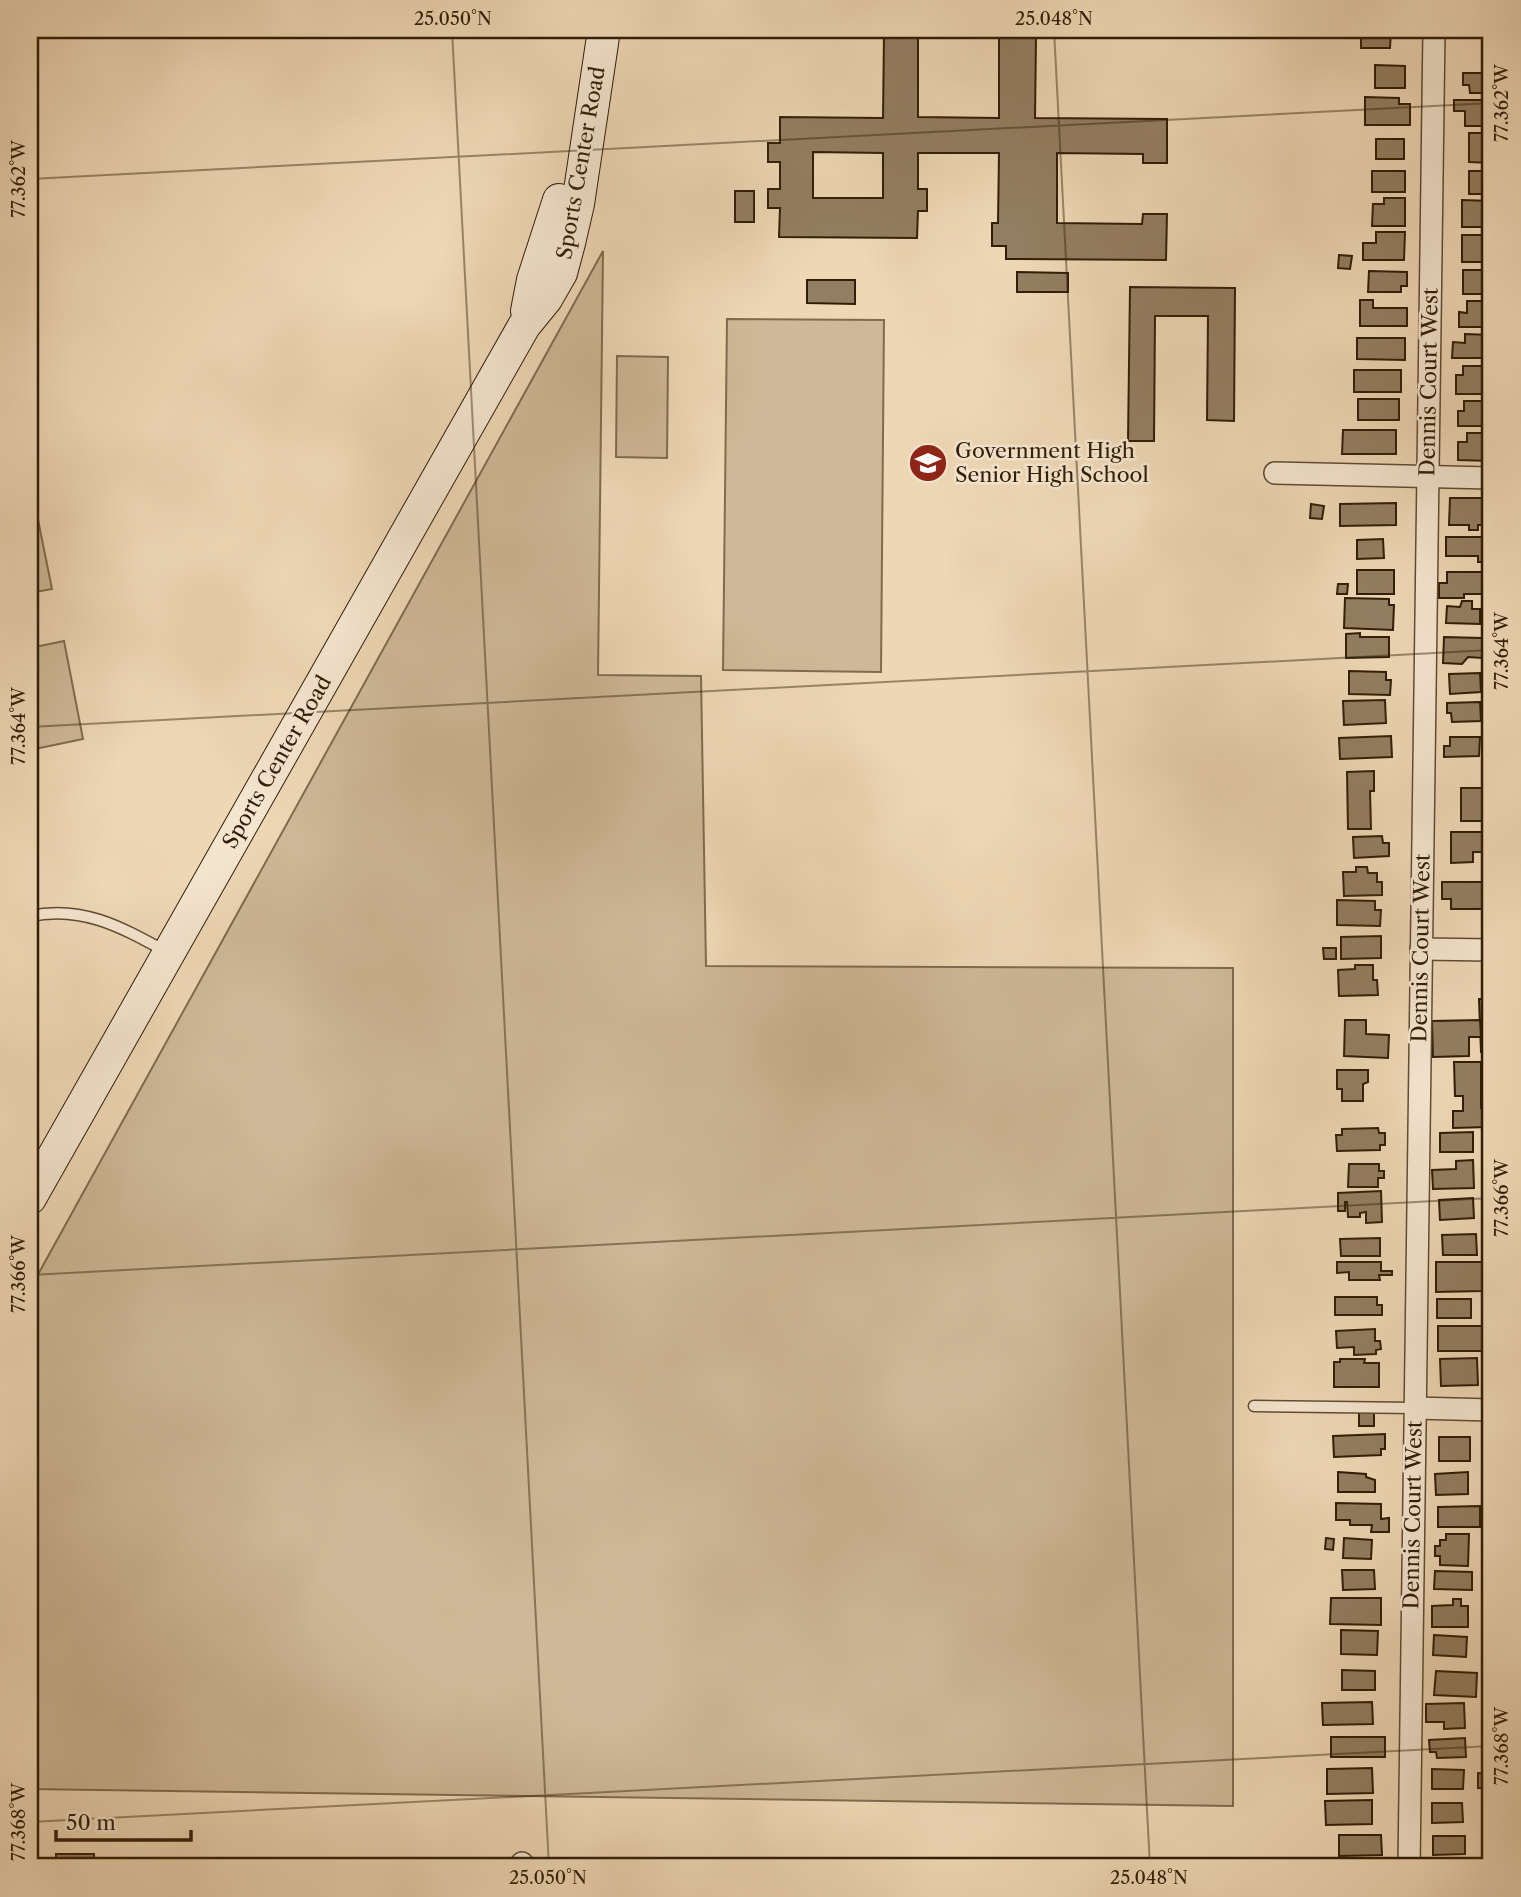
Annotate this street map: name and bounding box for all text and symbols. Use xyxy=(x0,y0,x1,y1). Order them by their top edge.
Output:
text: 25.050°N xyxy=(414,8,492,30)
text: 25.048°N xyxy=(1015,8,1093,30)
text: 77.362°W xyxy=(1491,63,1513,142)
street label: Sports Center Road xyxy=(551,64,610,261)
text: 77.362°W xyxy=(8,139,30,218)
street label: Dennis Court West xyxy=(1414,287,1443,477)
place label: Government High Senior High School xyxy=(955,438,1149,487)
school or university icon: Government High Senior High School xyxy=(907,442,949,484)
text: 77.364°W xyxy=(1491,611,1513,690)
street label: Sports Center Road xyxy=(217,671,336,853)
text: 77.364°W xyxy=(8,686,30,765)
street label: Dennis Court West xyxy=(1406,853,1435,1043)
text: 77.366°W xyxy=(1491,1158,1513,1237)
text: 77.366°W xyxy=(8,1234,30,1313)
street label: Dennis Court West xyxy=(1398,1420,1427,1610)
text: 77.368°W xyxy=(1491,1706,1513,1785)
text: 77.368°W xyxy=(8,1782,30,1861)
scale bar xyxy=(56,1799,191,1843)
text: 50 m xyxy=(66,1810,116,1835)
text: 25.050°N xyxy=(509,1867,587,1889)
text: 25.048°N xyxy=(1110,1867,1188,1889)

